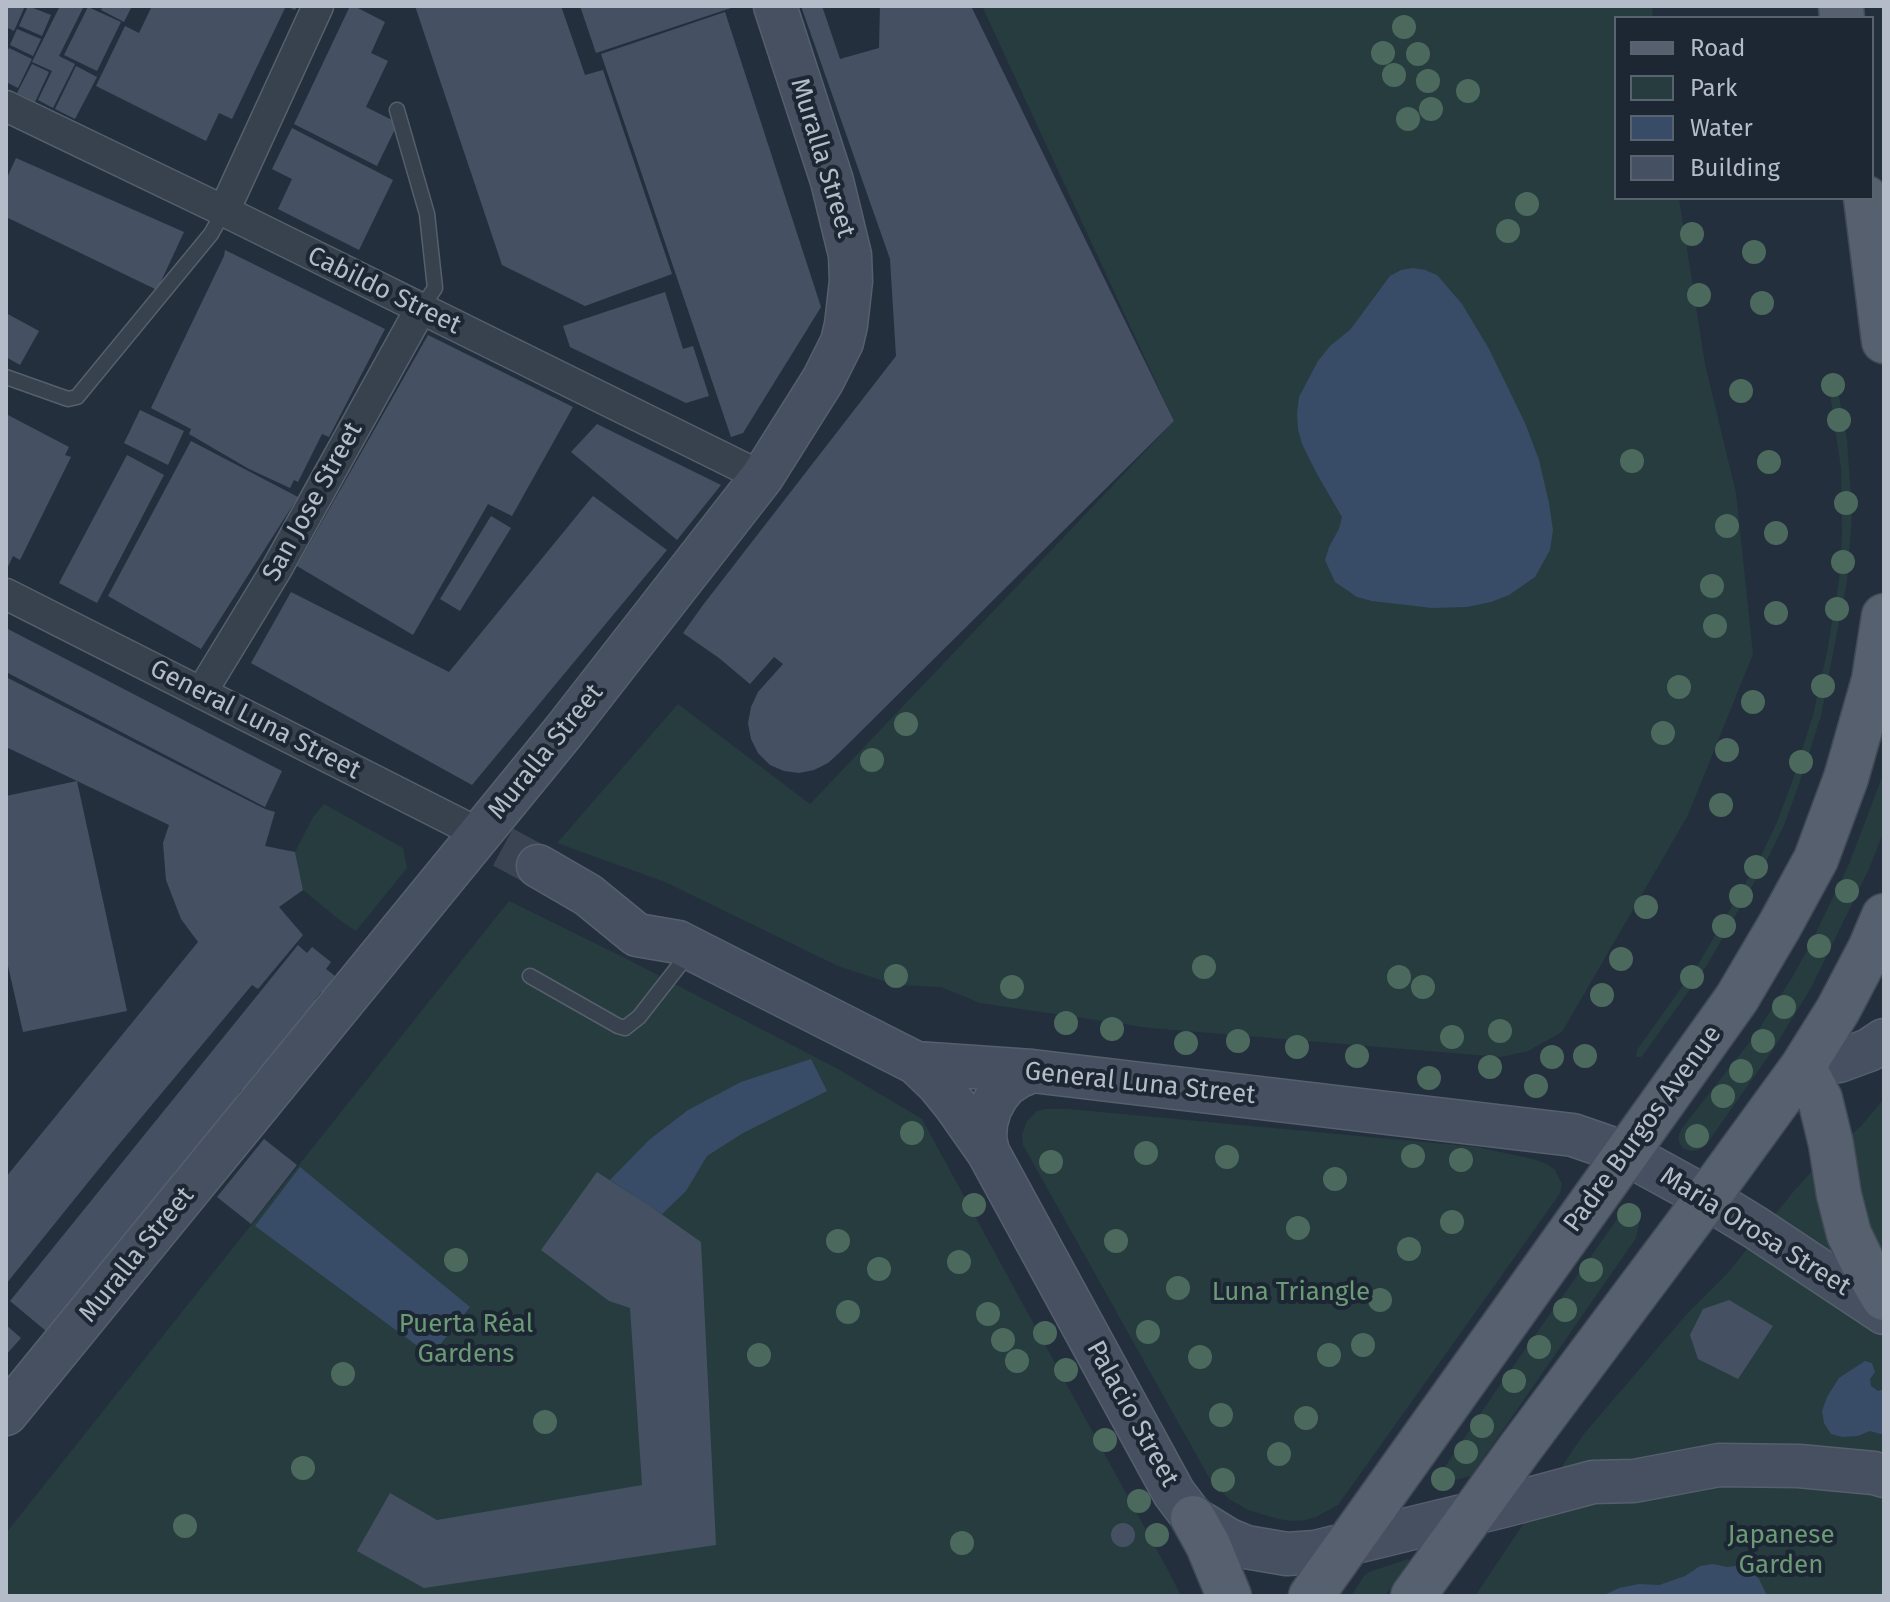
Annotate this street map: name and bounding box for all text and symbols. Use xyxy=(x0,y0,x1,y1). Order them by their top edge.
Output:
legend xyxy=(1614,16,1874,200)
text: Road xyxy=(1690,34,1745,62)
text: Park xyxy=(1690,74,1737,102)
street label: Muralla Street xyxy=(783,75,861,241)
text: Water xyxy=(1690,114,1753,142)
text: Building xyxy=(1690,154,1780,182)
street label: Cabildo Street xyxy=(302,240,466,342)
street label: San Jose Street xyxy=(256,417,370,587)
street label: General Luna Street xyxy=(145,653,365,787)
street label: Muralla Street xyxy=(482,678,610,826)
street label: Padre Burgos Avenue xyxy=(1558,1020,1728,1238)
street label: General Luna Street xyxy=(1023,1056,1257,1112)
street label: Maria Orosa Street xyxy=(1654,1161,1856,1303)
street label: Muralla Street xyxy=(73,1181,201,1329)
park label: Luna Triangle xyxy=(1212,1277,1370,1309)
park label: Puerta Réal Gardens xyxy=(399,1309,533,1370)
street label: Palacio Street xyxy=(1079,1336,1185,1492)
park label: Japanese Garden xyxy=(1727,1520,1835,1582)

